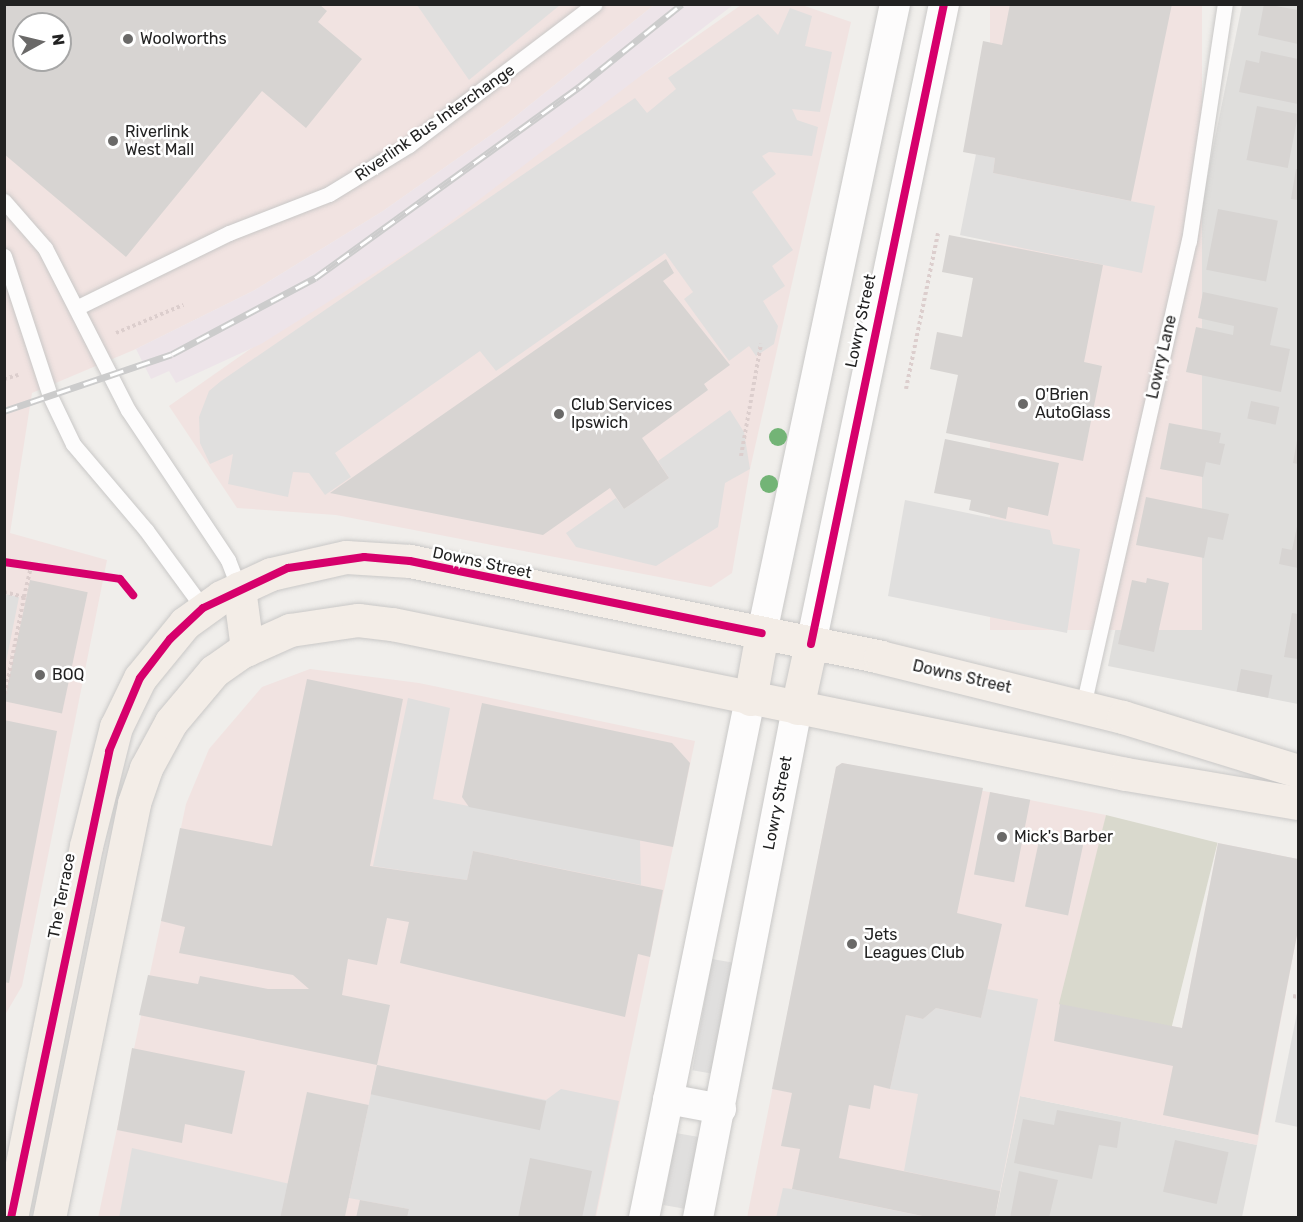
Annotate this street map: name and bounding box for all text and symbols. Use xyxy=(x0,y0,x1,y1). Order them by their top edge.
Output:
north arrow xyxy=(12,12,72,72)
place label: Woolworths xyxy=(140,29,227,49)
marker: Woolworths xyxy=(121,32,135,46)
text: N xyxy=(48,33,69,47)
street label: Riverlink Bus Interchange xyxy=(351,60,519,186)
place label: Riverlink West Mall xyxy=(125,122,194,160)
marker: Riverlink West Mall xyxy=(106,134,120,148)
street label: Lowry Street xyxy=(842,272,880,370)
street label: Lowry Lane xyxy=(1143,313,1181,401)
place label: O'Brien AutoGlass xyxy=(1035,385,1111,423)
place label: Club Services Ipswich xyxy=(571,395,672,433)
marker: O'Brien AutoGlass xyxy=(1016,397,1030,411)
marker: Club Services Ipswich xyxy=(552,407,566,421)
street label: Downs Street xyxy=(431,543,533,583)
street label: Downs Street xyxy=(911,656,1013,698)
place label: BOQ xyxy=(52,665,84,685)
marker: BOQ xyxy=(33,668,47,682)
street label: Lowry Street xyxy=(759,754,797,852)
place label: Mick's Barber xyxy=(1014,827,1113,847)
marker: Mick's Barber xyxy=(995,830,1009,844)
street label: The Terrace xyxy=(44,852,80,940)
place label: Jets Leagues Club xyxy=(864,925,965,963)
marker: Jets Leagues Club xyxy=(845,937,859,951)

